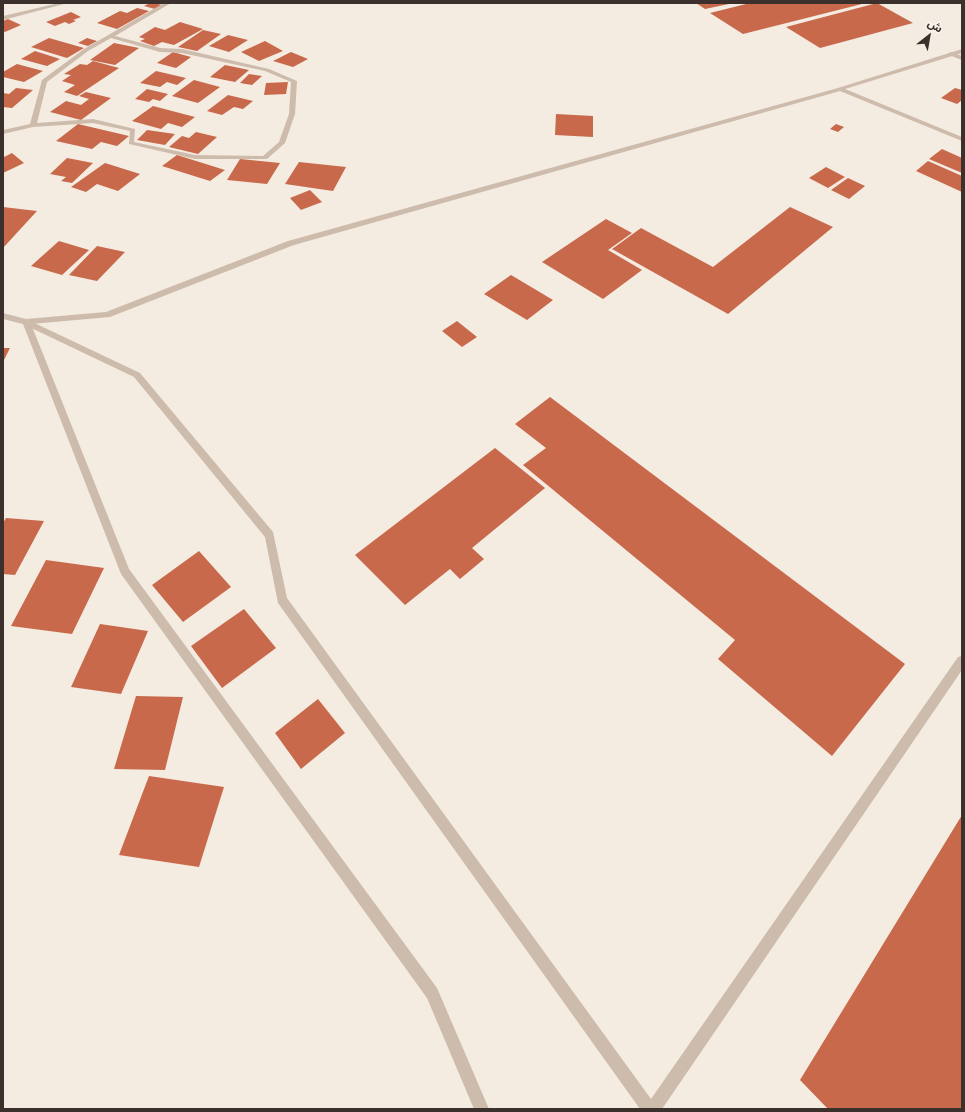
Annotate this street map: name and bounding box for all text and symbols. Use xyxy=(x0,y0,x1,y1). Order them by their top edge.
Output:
north arrow xyxy=(909,16,949,56)
text: ش xyxy=(926,17,945,35)

